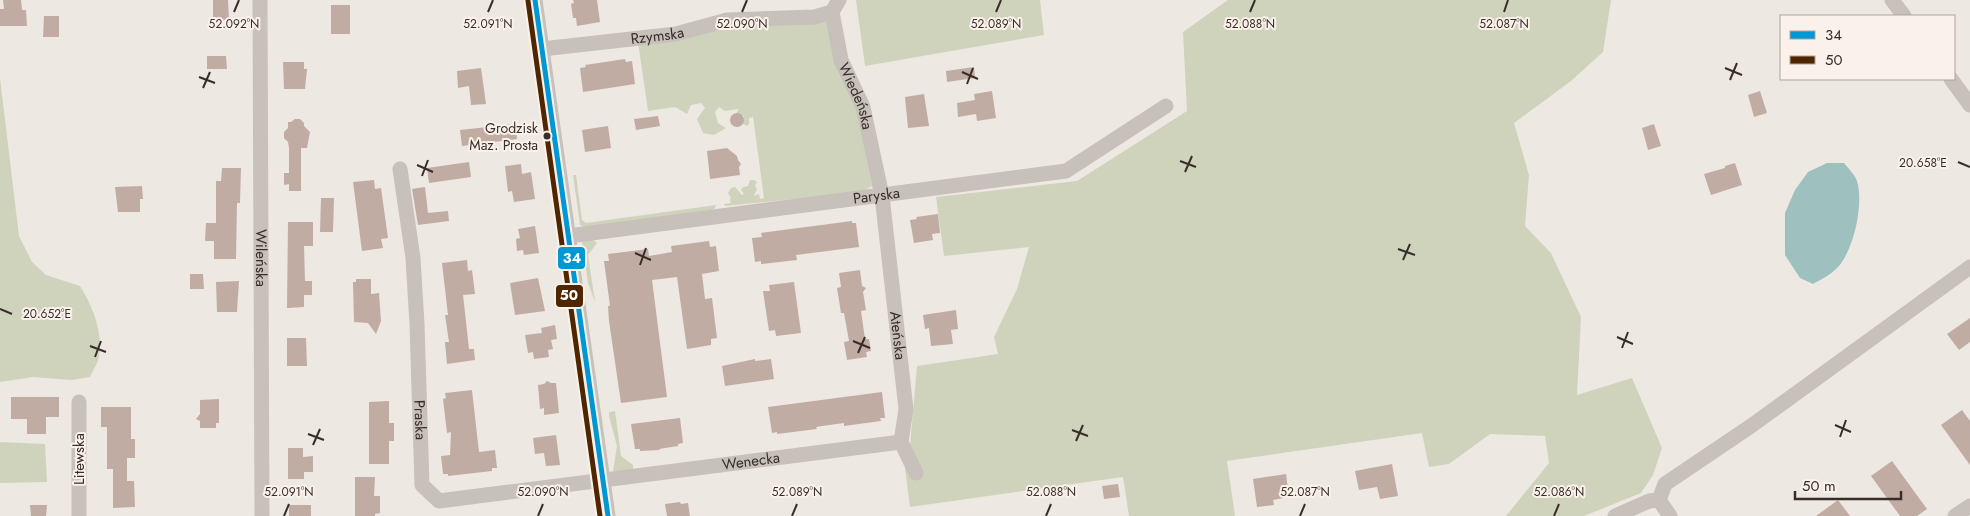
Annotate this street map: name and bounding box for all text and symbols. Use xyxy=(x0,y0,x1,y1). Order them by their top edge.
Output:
text: 52.092°N xyxy=(209,15,259,33)
text: 52.091°N xyxy=(463,15,513,33)
text: 52.090°N xyxy=(716,15,768,33)
text: 52.089°N xyxy=(971,15,1021,33)
text: 52.088°N xyxy=(1225,15,1275,33)
text: 52.087°N xyxy=(1479,15,1529,33)
legend xyxy=(1780,15,1955,80)
street label: Rzymska xyxy=(629,21,687,50)
text: 34 xyxy=(1825,24,1842,46)
text: 50 xyxy=(1825,49,1842,71)
street label: Wiedeńska xyxy=(833,59,878,131)
place label: Grodzisk Maz. Prosta xyxy=(469,118,539,155)
marker: Grodzisk Maz. Prosta xyxy=(542,131,552,141)
text: 20.658°E xyxy=(1899,154,1947,172)
street label: Paryska xyxy=(852,182,901,210)
street label: Wileńska xyxy=(250,229,272,287)
line badge: 34 xyxy=(557,246,586,270)
text: 34 xyxy=(563,248,581,268)
line badge: 50 xyxy=(555,284,584,308)
text: 50 xyxy=(560,285,578,305)
text: 20.652°E xyxy=(23,305,71,323)
street label: Ateńska xyxy=(884,310,911,361)
street label: Praska xyxy=(408,399,432,440)
street label: Litewska xyxy=(68,433,90,485)
street label: Wenecka xyxy=(721,447,781,476)
scale bar xyxy=(1795,468,1901,500)
text: 50 m xyxy=(1802,475,1836,497)
text: 52.091°N xyxy=(264,483,314,501)
text: 52.090°N xyxy=(517,483,569,501)
text: 52.089°N xyxy=(772,483,822,501)
text: 52.088°N xyxy=(1026,483,1076,501)
text: 52.087°N xyxy=(1280,483,1330,501)
text: 52.086°N xyxy=(1534,483,1584,501)

